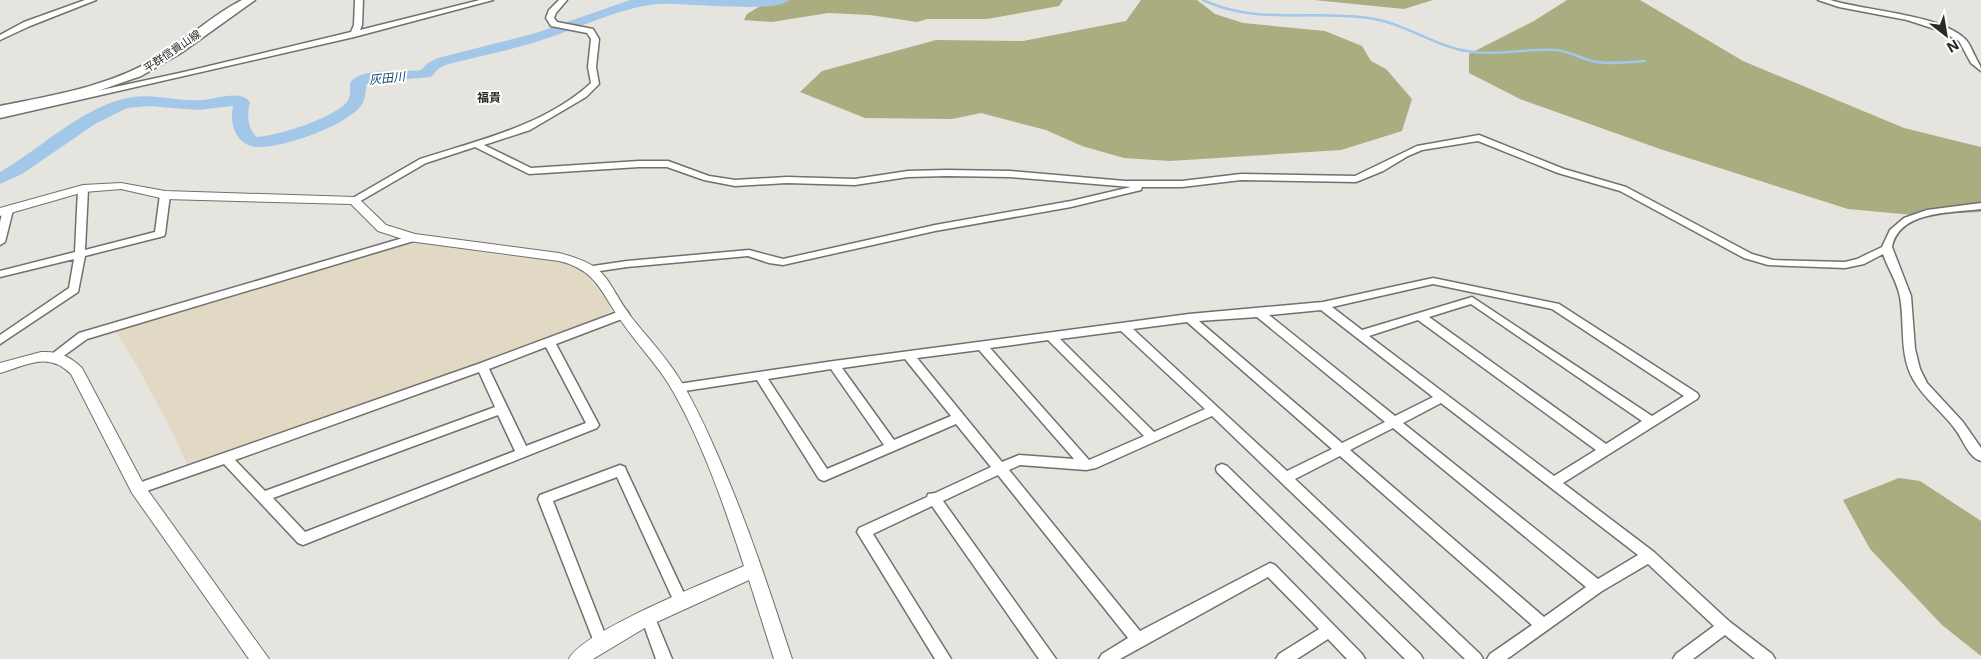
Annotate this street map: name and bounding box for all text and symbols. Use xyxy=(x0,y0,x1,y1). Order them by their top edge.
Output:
north arrow xyxy=(1921,10,1971,60)
street label: 平群信貴山線 xyxy=(141,27,203,75)
text: N xyxy=(1944,37,1962,57)
water label: 灰田川 xyxy=(368,68,408,87)
district label: 福貴 xyxy=(477,90,501,105)

